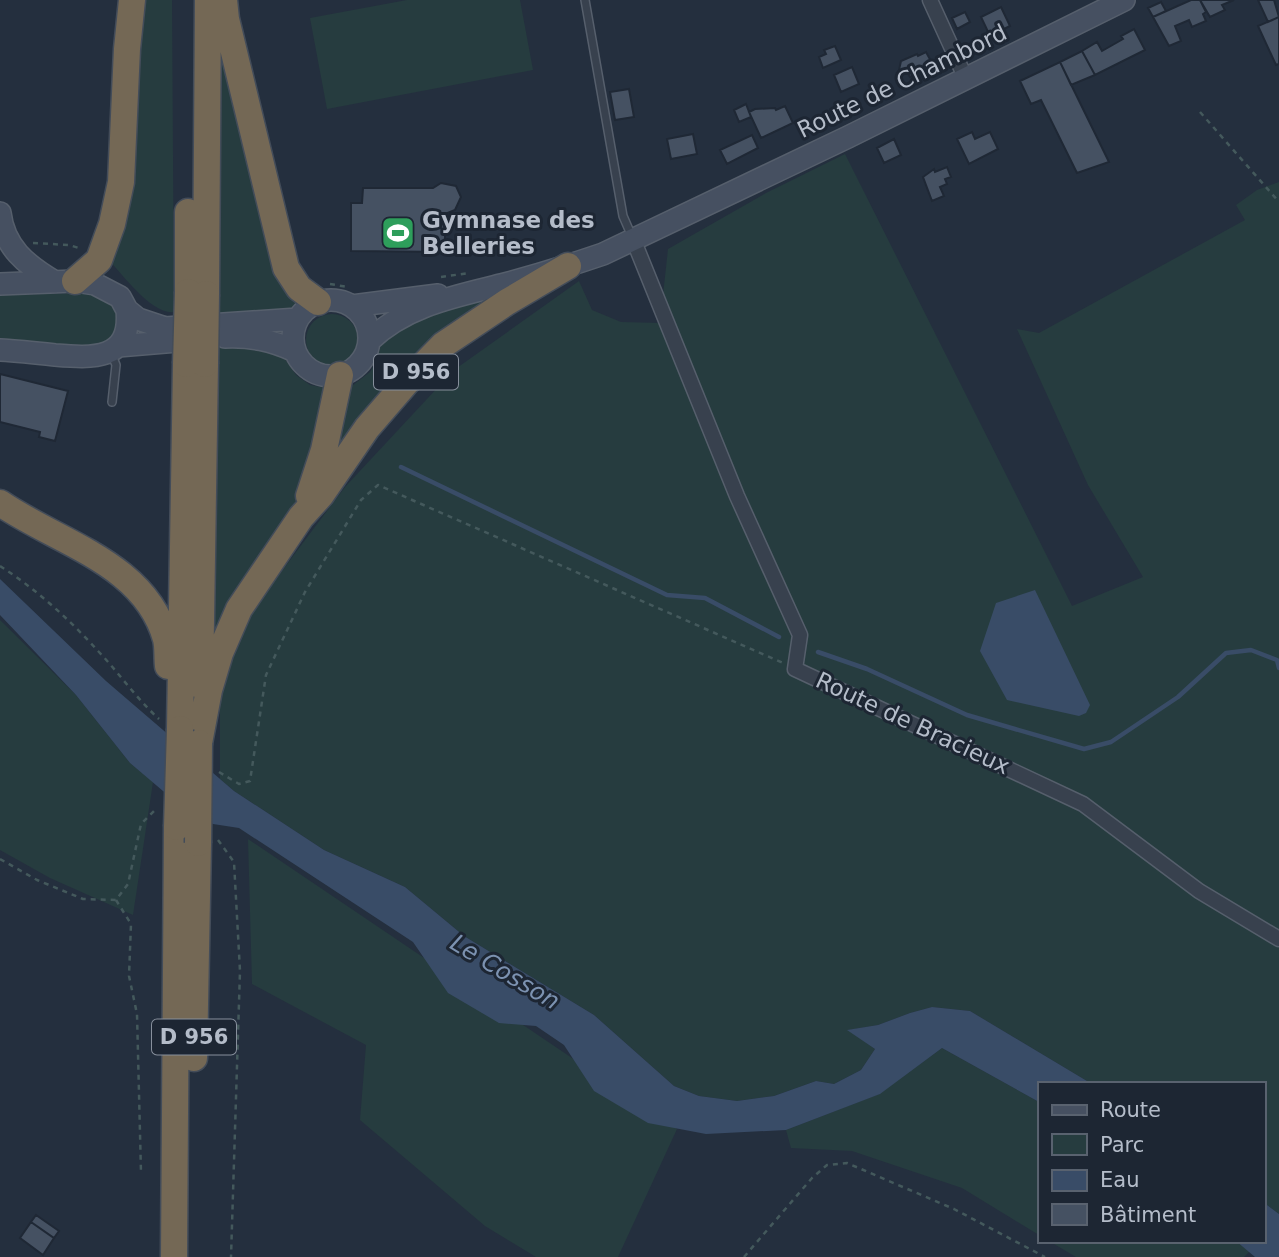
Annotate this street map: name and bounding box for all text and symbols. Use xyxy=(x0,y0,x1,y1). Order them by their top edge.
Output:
street label: Route de Chambord xyxy=(793,19,1011,143)
place label: Gymnase des Belleries xyxy=(422,207,595,259)
sports icon: Gymnase des Belleries xyxy=(379,214,417,252)
road number: D 956 xyxy=(374,354,458,390)
street label: Route de Bracieux xyxy=(812,667,1014,779)
water label: Le Cosson xyxy=(445,929,565,1015)
road number: D 956 xyxy=(152,1020,236,1054)
legend xyxy=(1038,1082,1265,1243)
text: Route xyxy=(1100,1098,1161,1122)
text: Parc xyxy=(1100,1133,1144,1157)
text: Eau xyxy=(1100,1168,1139,1192)
text: Bâtiment xyxy=(1100,1203,1196,1227)

